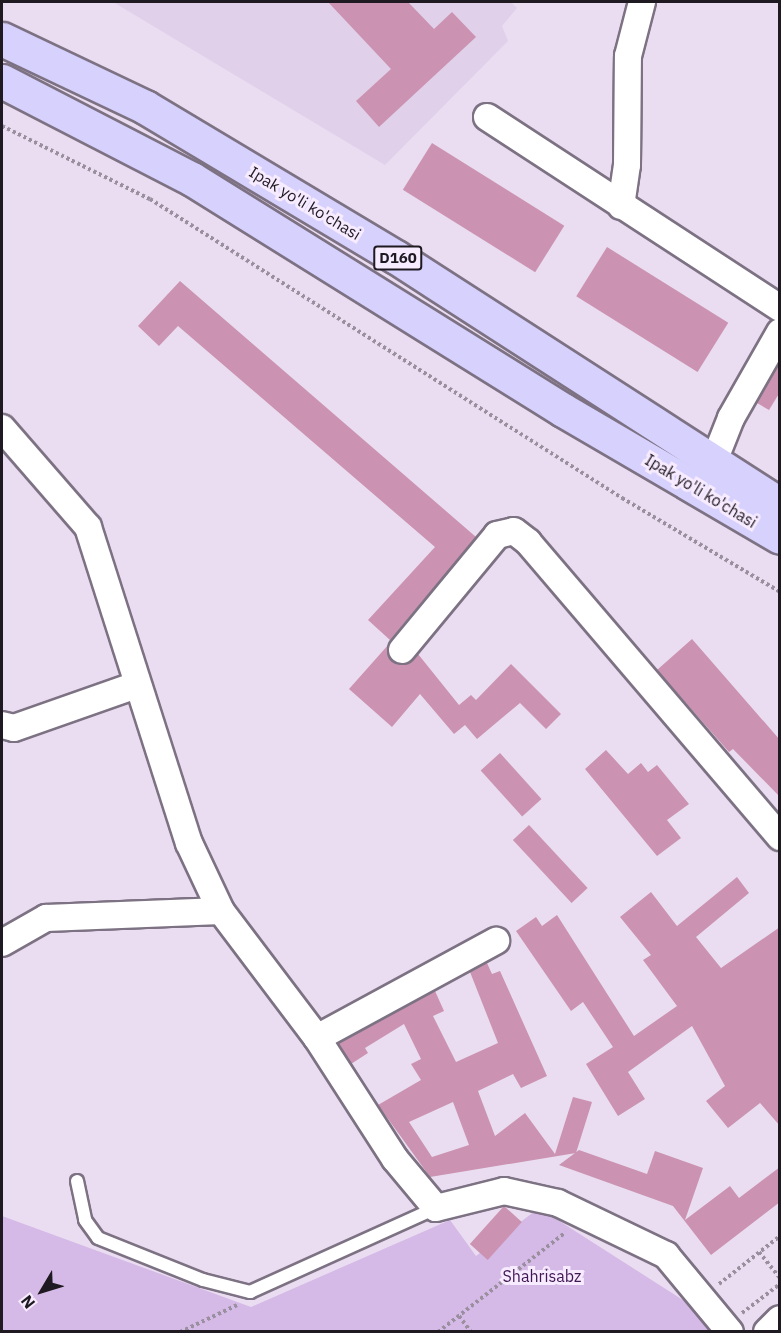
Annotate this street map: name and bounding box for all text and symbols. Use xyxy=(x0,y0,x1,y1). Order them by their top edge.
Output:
street label: Ipak yo'li ko'chasi xyxy=(246,162,364,244)
road number: D160 xyxy=(372,246,424,270)
street label: Ipak yo'li ko'chasi xyxy=(642,450,760,532)
north arrow xyxy=(12,1261,72,1321)
park label: Shahrisabz xyxy=(503,1266,581,1286)
text: N xyxy=(16,1291,39,1313)

